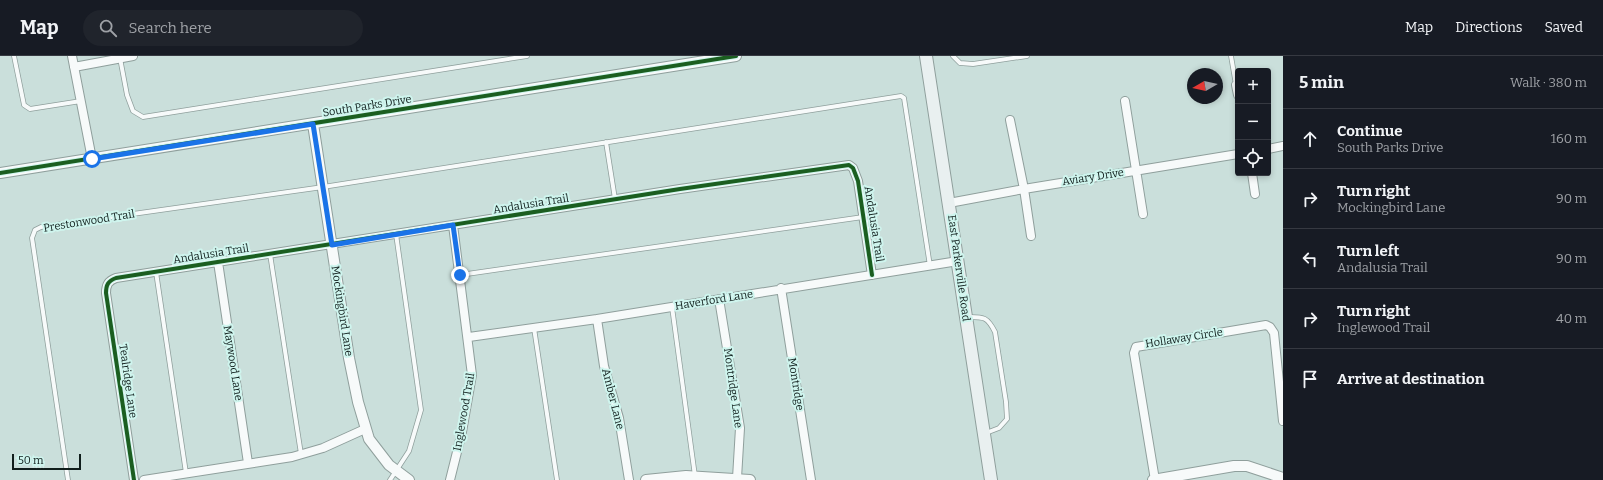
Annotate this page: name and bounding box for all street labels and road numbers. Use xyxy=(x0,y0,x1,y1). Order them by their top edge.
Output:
street label: South Parks Drive xyxy=(322,93,412,119)
street label: Aviary Drive xyxy=(1061,166,1125,188)
street label: Andalusia Trail xyxy=(862,185,886,263)
street label: Andalusia Trail xyxy=(492,192,570,216)
street label: Prestonwood Trail xyxy=(42,207,136,235)
street label: East Parkerville Road xyxy=(945,214,973,322)
street label: Andalusia Trail xyxy=(172,242,250,266)
street label: Mockingbird Lane xyxy=(328,265,356,357)
street label: Haverford Lane xyxy=(674,287,754,313)
street label: Maywood Lane xyxy=(221,324,245,402)
street label: Hollaway Circle xyxy=(1144,325,1224,351)
street label: Tealridge Lane xyxy=(116,343,140,419)
street label: Montridge Lane xyxy=(721,347,745,429)
street label: Montridge xyxy=(785,357,807,411)
street label: Amber Lane xyxy=(599,367,627,431)
street label: Inglewood Trail xyxy=(451,372,477,452)

